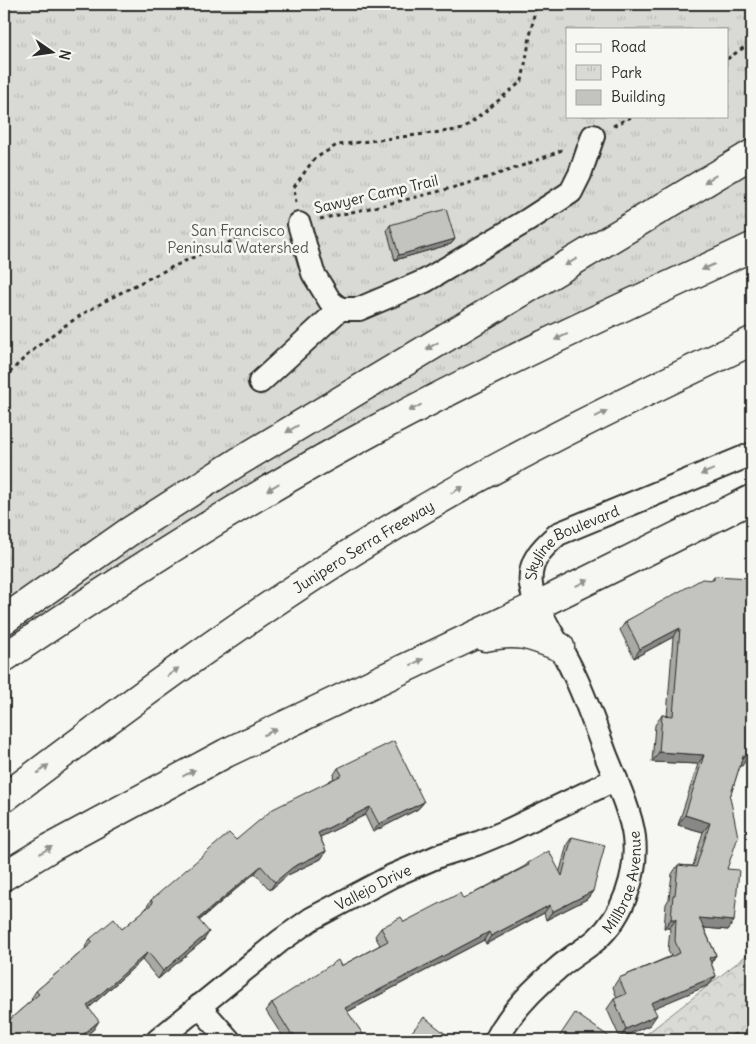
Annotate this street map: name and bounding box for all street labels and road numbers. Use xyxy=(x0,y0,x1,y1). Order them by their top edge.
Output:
street label: Sawyer Camp Trail xyxy=(312,170,440,218)
street label: Junipero Serra Freeway xyxy=(289,495,437,597)
street label: Skyline Boulevard xyxy=(521,500,622,581)
street label: Millbrae Avenue xyxy=(597,830,644,937)
street label: Vallejo Drive xyxy=(332,860,414,914)

